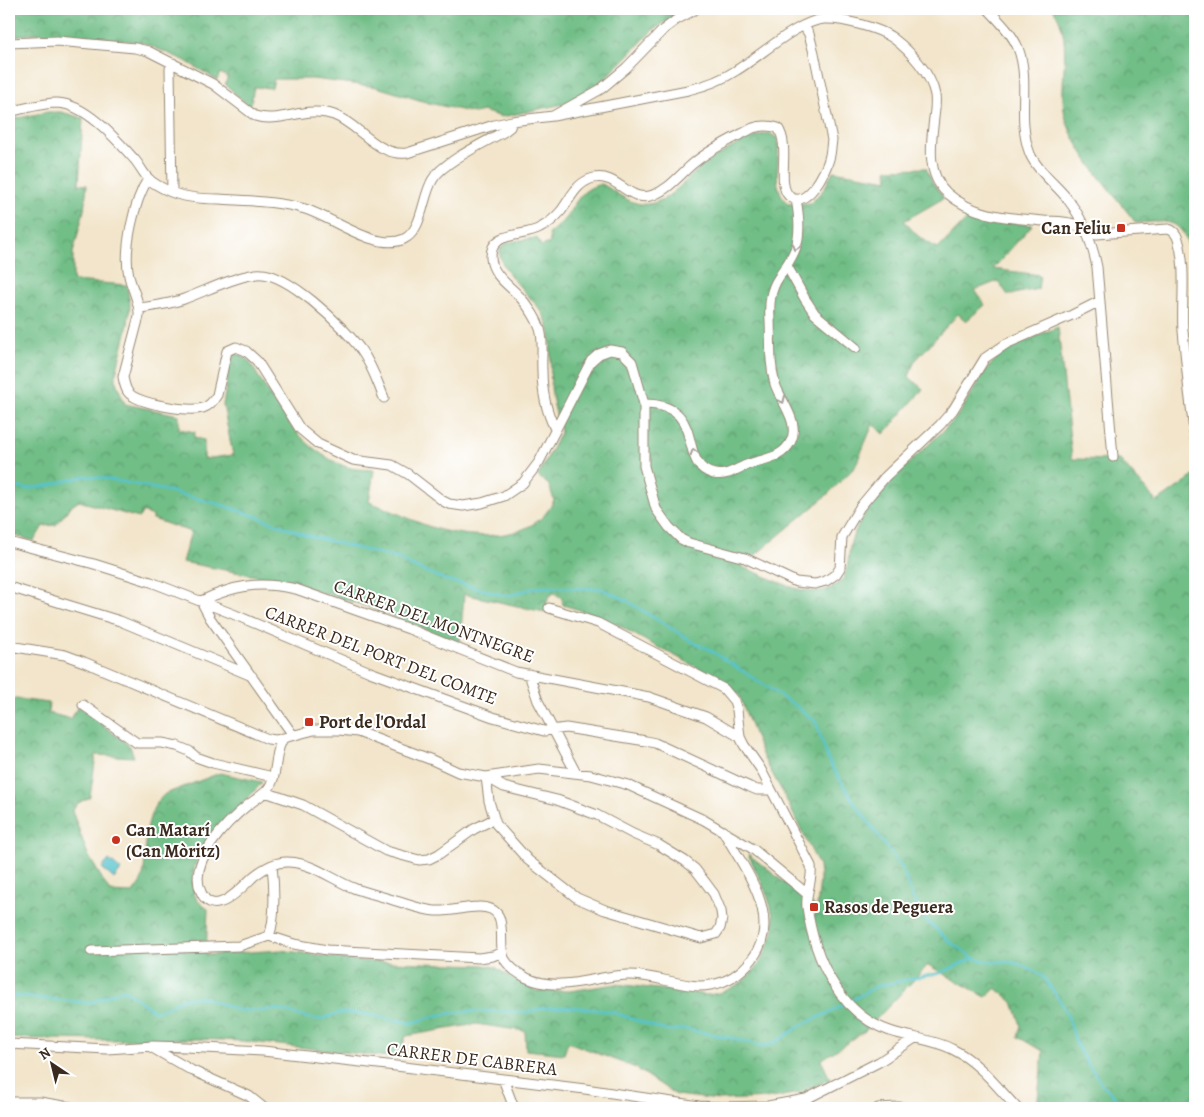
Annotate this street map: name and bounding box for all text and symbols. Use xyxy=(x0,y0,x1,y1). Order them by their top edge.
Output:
place label: Can Feliu xyxy=(1041,216,1111,240)
marker: Can Feliu xyxy=(1115,222,1127,234)
one-way arrow xyxy=(791,242,801,250)
one-way arrow xyxy=(776,395,786,404)
one-way arrow xyxy=(689,448,699,457)
street label: CARRER DEL MONTNEGRE xyxy=(330,574,538,668)
street label: CARRER DEL PORT DEL COMTE xyxy=(262,600,500,710)
place label: Port de l'Ordal xyxy=(319,710,426,734)
marker: Port de l'Ordal xyxy=(303,716,315,728)
place label: Can Matarí (Can Mòritz) xyxy=(126,818,220,863)
marker: Can Matarí (Can Mòritz) xyxy=(110,834,122,846)
place label: Rasos de Peguera xyxy=(824,895,954,919)
marker: Rasos de Peguera xyxy=(808,901,820,913)
street label: CARRER DE CABRERA xyxy=(385,1037,559,1081)
north arrow xyxy=(28,1040,78,1090)
text: N xyxy=(35,1043,54,1064)

